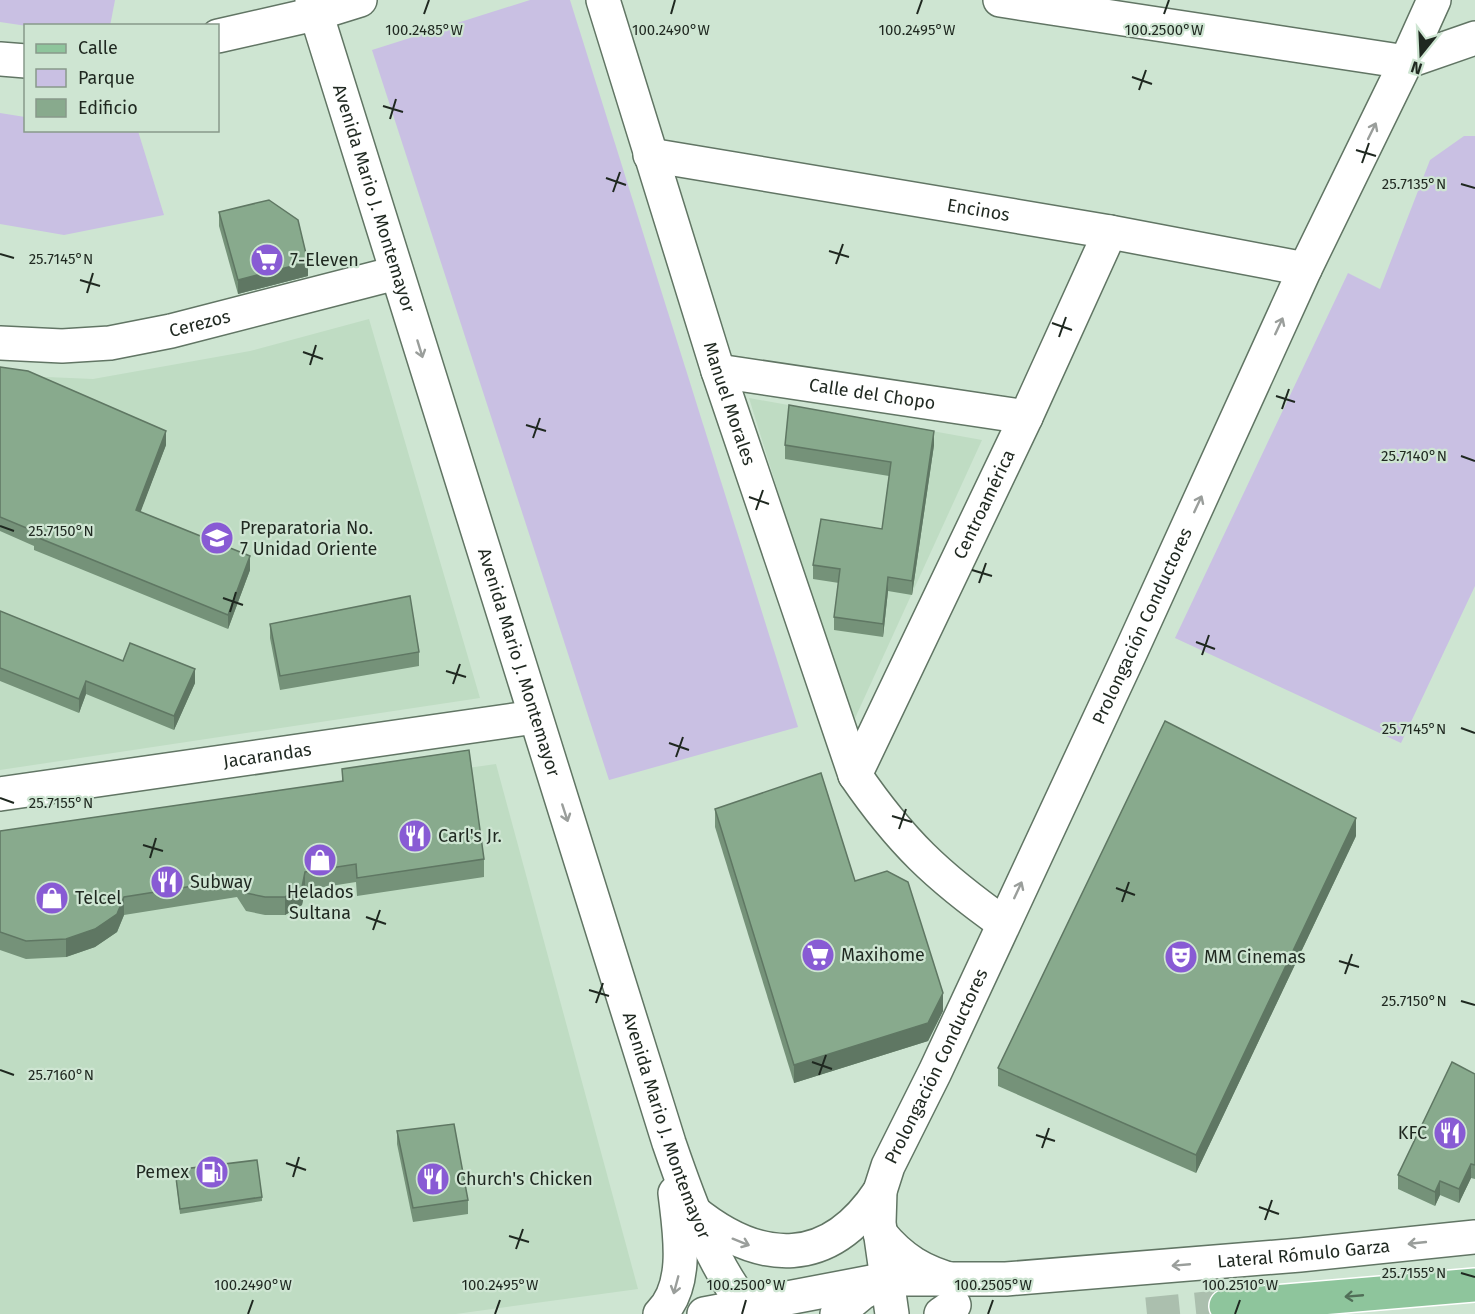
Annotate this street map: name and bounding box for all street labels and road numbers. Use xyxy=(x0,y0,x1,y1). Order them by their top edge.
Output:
street label: Avenida Mario J. Montemayor xyxy=(328,82,420,315)
street label: Encinos xyxy=(945,194,1011,226)
street label: Cerezos xyxy=(167,305,233,342)
street label: Manuel Morales xyxy=(699,339,760,468)
street label: Calle del Chopo xyxy=(808,374,937,414)
street label: Centroamérica xyxy=(949,446,1020,563)
street label: Prolongación Conductores xyxy=(1088,524,1197,728)
street label: Avenida Mario J. Montemayor xyxy=(473,546,565,779)
street label: Jacarandas xyxy=(222,738,313,773)
street label: Prolongación Conductores xyxy=(880,965,993,1167)
street label: Avenida Mario J. Montemayor xyxy=(618,1009,715,1242)
street label: Lateral Rómulo Garza xyxy=(1216,1235,1391,1273)

